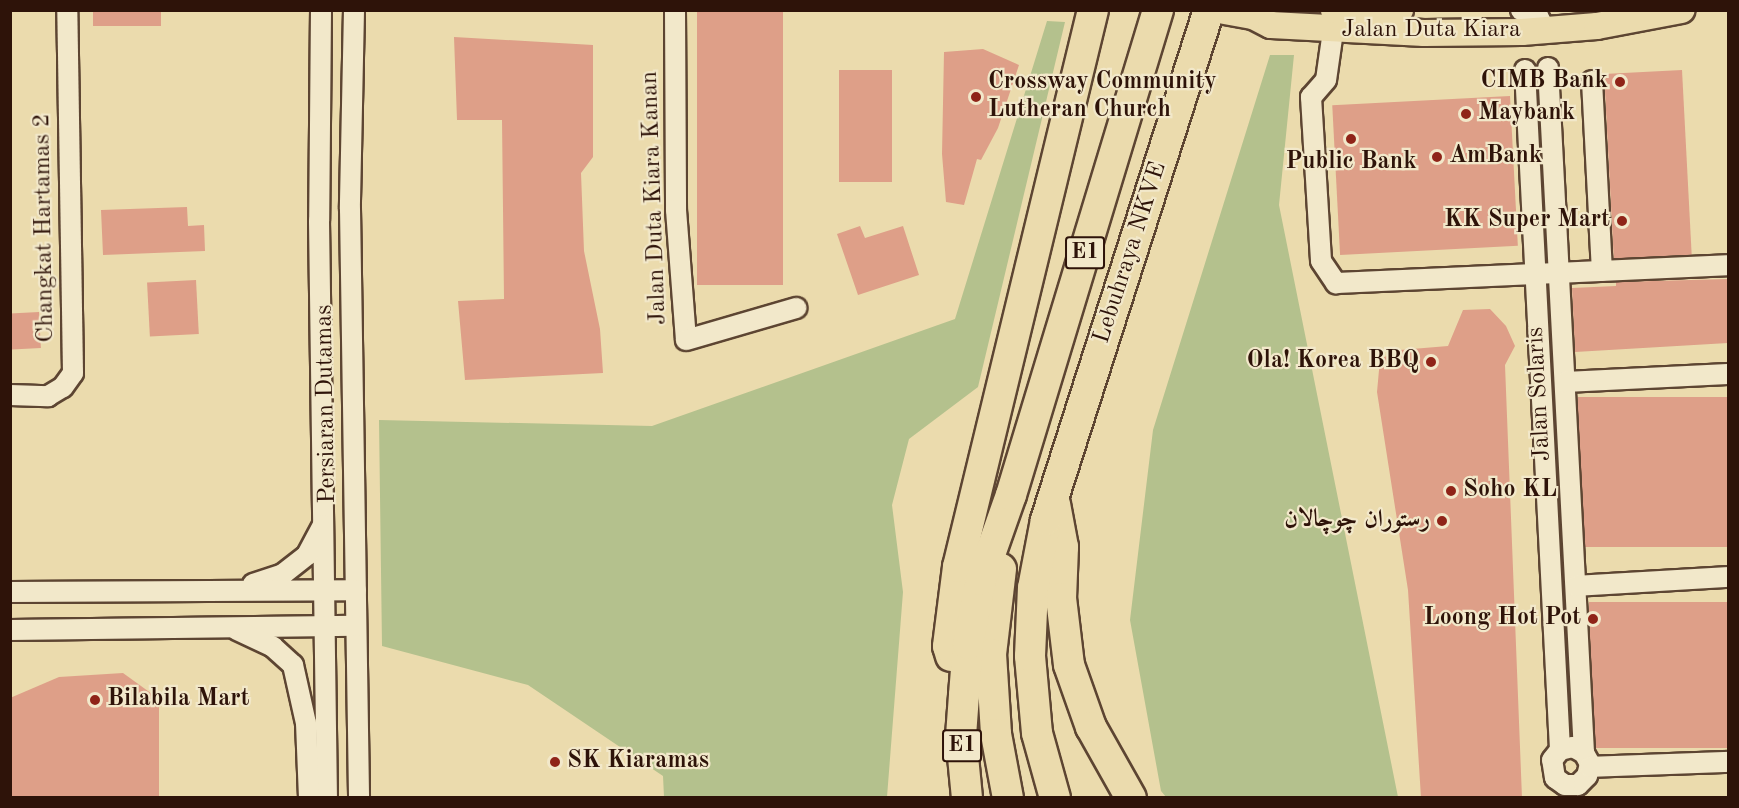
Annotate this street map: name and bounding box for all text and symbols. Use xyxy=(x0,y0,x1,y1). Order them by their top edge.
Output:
street label: Jalan Duta Kiara xyxy=(1341,17,1521,45)
place label: CIMB Bank xyxy=(1480,68,1608,96)
place label: Crossway Community Lutheran Church xyxy=(988,69,1217,125)
street label: Jalan Duta Kiara Kanan xyxy=(636,71,674,325)
marker: CIMB Bank xyxy=(1613,75,1627,89)
marker: Crossway Community Lutheran Church xyxy=(969,90,983,104)
place label: Maybank xyxy=(1478,100,1575,128)
marker: Maybank xyxy=(1459,107,1473,121)
street label: Changkat Hartamas 2 xyxy=(29,113,61,343)
marker: Public Bank xyxy=(1344,132,1358,146)
place label: AmBank xyxy=(1449,143,1542,171)
place label: Public Bank xyxy=(1285,149,1417,177)
marker: AmBank xyxy=(1430,150,1444,164)
street label: Lebuhraya NKVE xyxy=(1088,159,1174,347)
place label: KK Super Mart xyxy=(1444,207,1610,235)
marker: KK Super Mart xyxy=(1615,214,1629,228)
road number: E1 xyxy=(1064,234,1106,272)
street label: Persiaran Dutamas xyxy=(311,304,343,504)
street label: Jalan Solaris xyxy=(1522,326,1558,462)
place label: Ola! Korea BBQ xyxy=(1246,348,1419,376)
marker: Ola! Korea BBQ xyxy=(1424,355,1438,369)
place label: Soho KL xyxy=(1463,477,1557,505)
marker: Soho KL xyxy=(1444,484,1458,498)
place label: رستوران چوچالان xyxy=(1284,507,1430,535)
marker: رستوران چوچالان xyxy=(1435,514,1449,528)
place label: Loong Hot Pot xyxy=(1424,605,1581,633)
marker: Loong Hot Pot xyxy=(1586,612,1600,626)
place label: Bilabila Mart xyxy=(107,686,250,714)
marker: Bilabila Mart xyxy=(88,693,102,707)
road number: E1 xyxy=(941,727,983,765)
place label: SK Kiaramas xyxy=(567,748,709,776)
marker: SK Kiaramas xyxy=(548,755,562,769)

